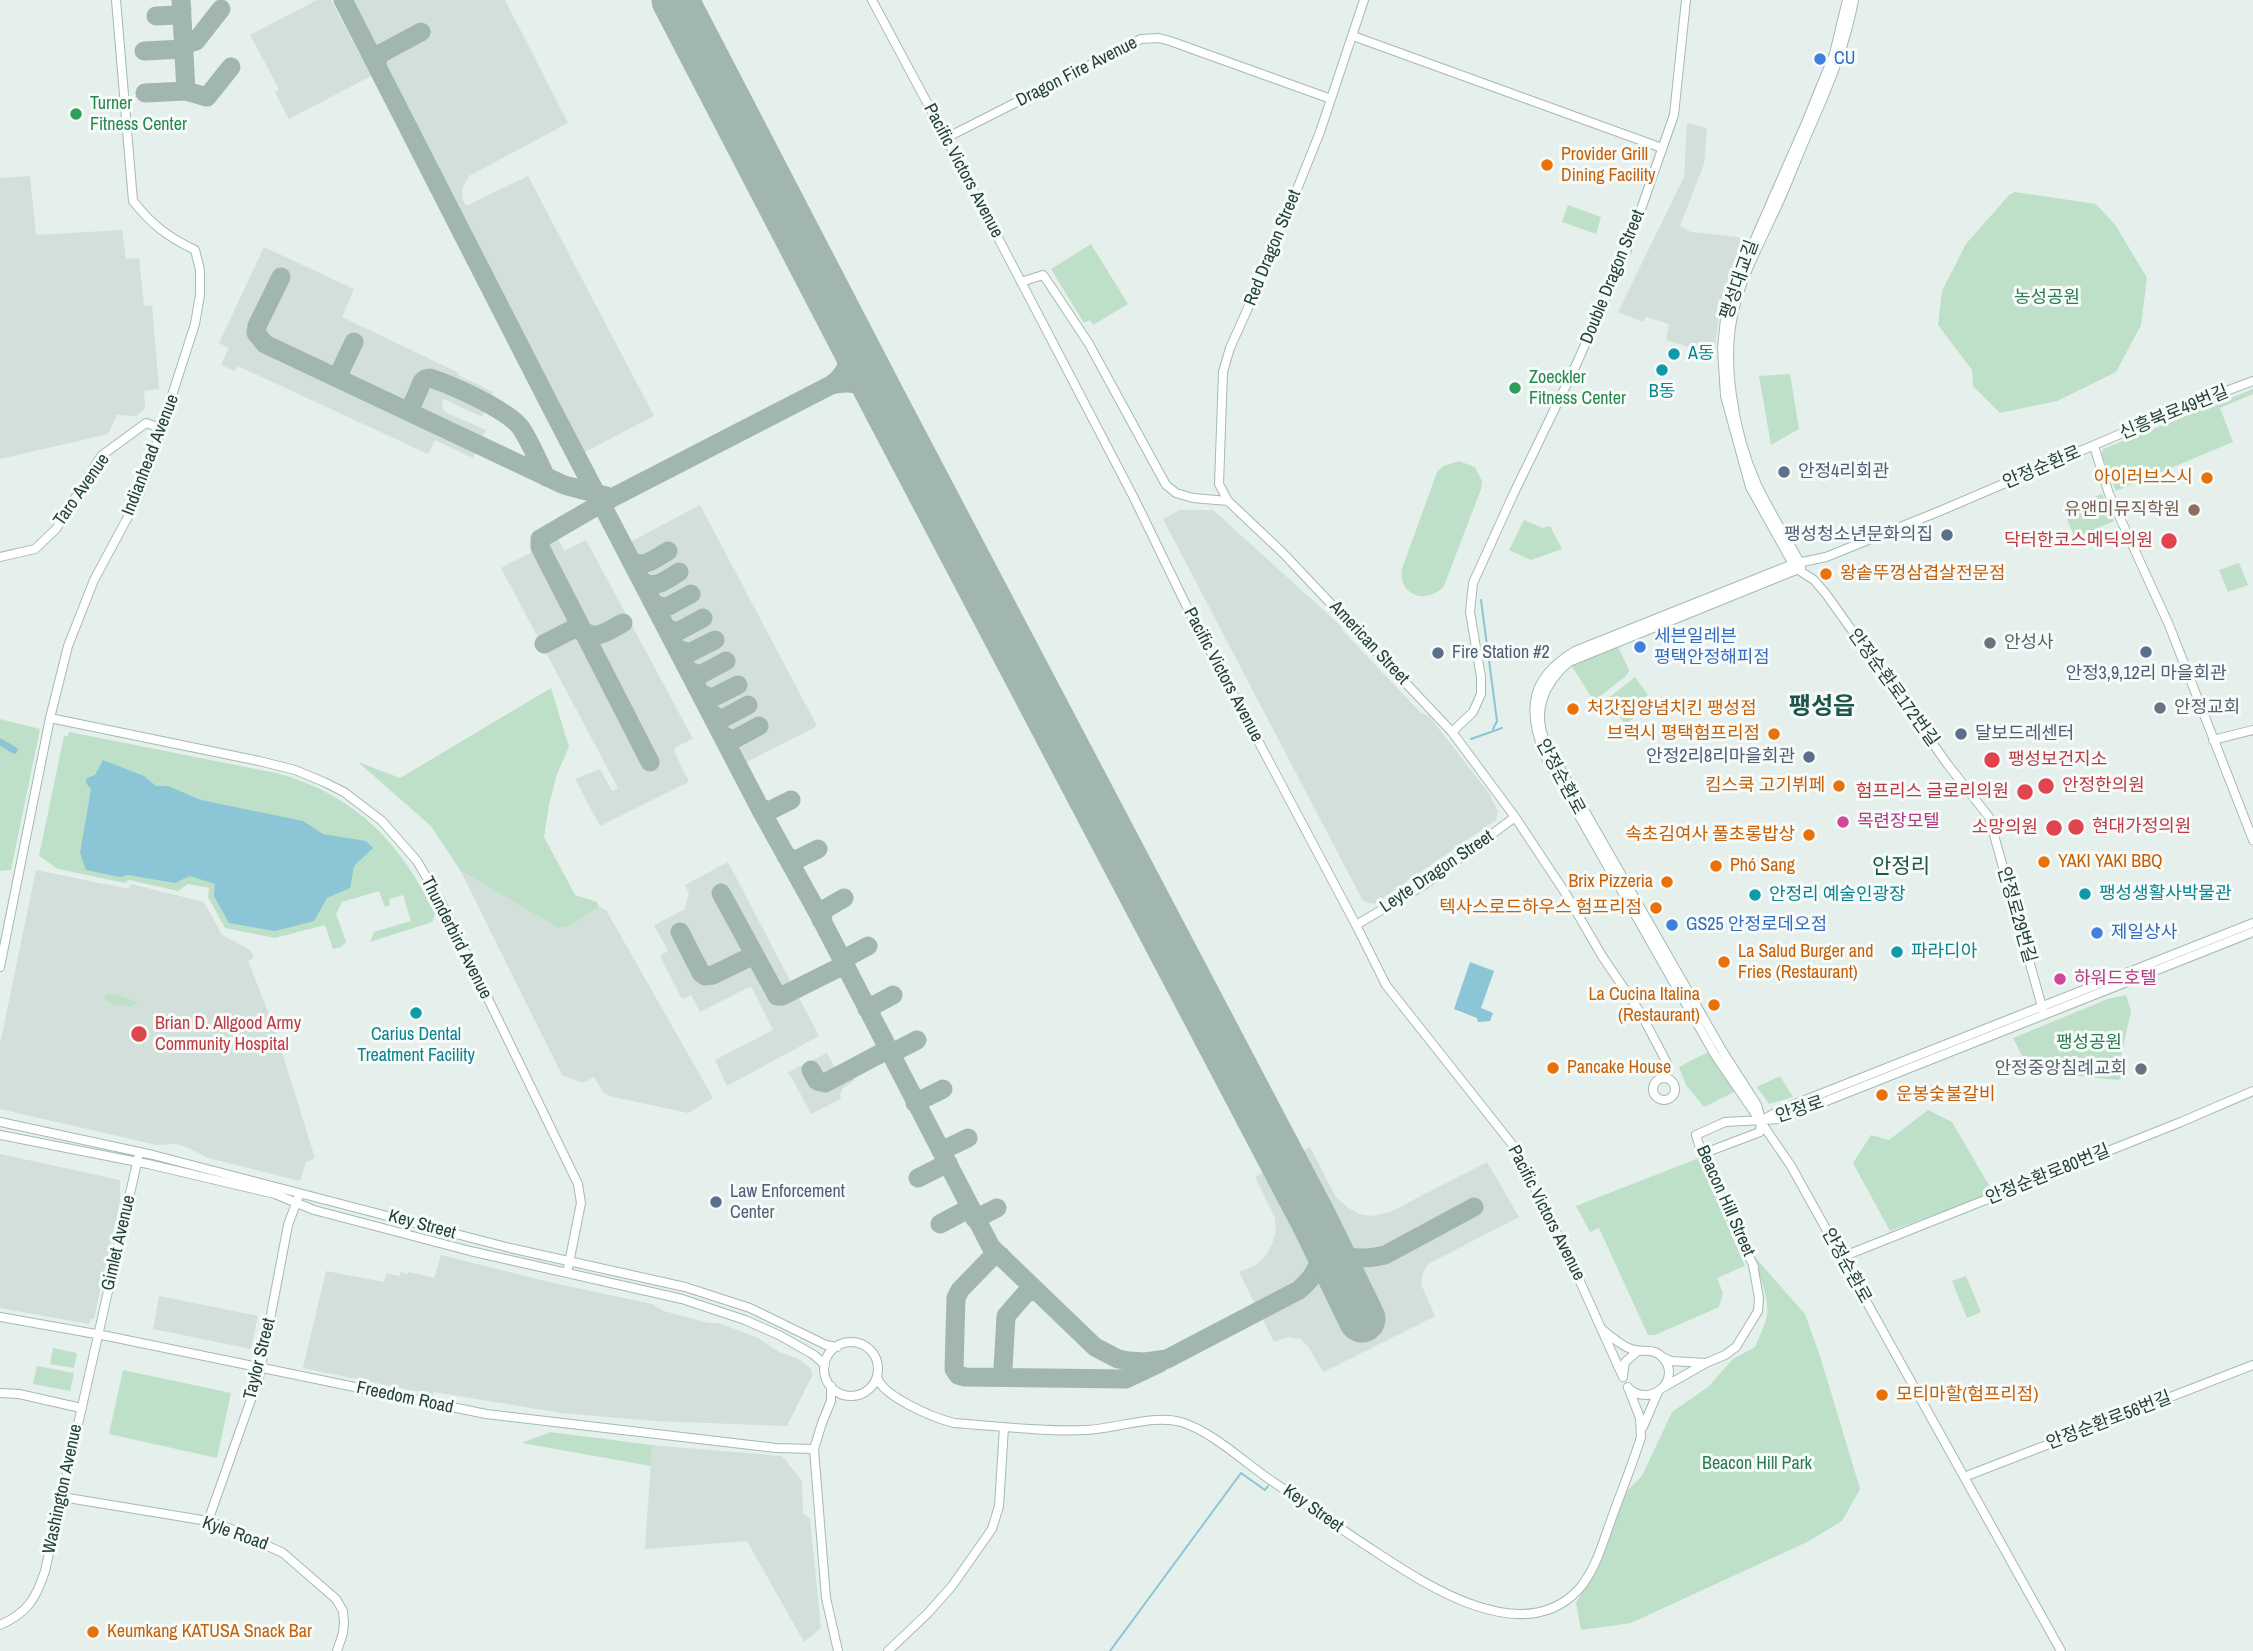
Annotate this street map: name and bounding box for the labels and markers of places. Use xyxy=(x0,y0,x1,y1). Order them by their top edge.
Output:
place label: CU xyxy=(1834,48,1855,70)
marker: CU xyxy=(1812,51,1828,67)
place label: Turner Fitness Center xyxy=(90,93,187,136)
marker: Turner Fitness Center xyxy=(68,106,84,122)
place label: Provider Grill Dining Facility xyxy=(1561,144,1655,186)
marker: Provider Grill Dining Facility xyxy=(1539,157,1555,173)
place label: A동 xyxy=(1688,343,1714,365)
marker: A동 xyxy=(1666,346,1682,362)
marker: B동 xyxy=(1654,362,1670,378)
place label: Zoeckler Fitness Center xyxy=(1529,367,1626,410)
marker: Zoeckler Fitness Center xyxy=(1507,380,1523,396)
place label: B동 xyxy=(1649,381,1675,403)
place label: 안정4리회관 xyxy=(1798,461,1889,483)
marker: 안정4리회관 xyxy=(1776,464,1792,480)
place label: 아이러브스시 xyxy=(2094,467,2193,489)
marker: 아이러브스시 xyxy=(2199,470,2215,486)
place label: 유앤미뮤직학원 xyxy=(2064,499,2180,521)
marker: 유앤미뮤직학원 xyxy=(2186,502,2202,518)
place label: 팽성청소년문화의집 xyxy=(1784,524,1933,546)
marker: 팽성청소년문화의집 xyxy=(1939,527,1955,543)
place label: 닥터한코스메딕의원 xyxy=(2004,530,2153,552)
marker: 닥터한코스메딕의원 xyxy=(2159,531,2179,551)
place label: 왕솥뚜껑삼겹살전문점 xyxy=(1840,563,2006,585)
marker: 왕솥뚜껑삼겹살전문점 xyxy=(1818,566,1834,582)
place label: 세븐일레븐 평택안정해피점 xyxy=(1654,626,1770,668)
place label: 안성사 xyxy=(2004,632,2054,654)
marker: 안성사 xyxy=(1982,635,1998,651)
marker: 세븐일레븐 평택안정해피점 xyxy=(1632,639,1648,655)
place label: Fire Station #2 xyxy=(1452,642,1550,664)
marker: 안정3,9,12리 마을회관 xyxy=(2138,644,2154,660)
marker: Fire Station #2 xyxy=(1430,645,1446,661)
place label: 안정3,9,12리 마을회관 xyxy=(2065,663,2227,685)
place label: 안정교회 xyxy=(2174,697,2240,719)
place label: 처갓집양념치킨 팽성점 xyxy=(1587,698,1757,720)
marker: 안정교회 xyxy=(2152,700,2168,716)
marker: 처갓집양념치킨 팽성점 xyxy=(1565,701,1581,717)
place label: 브럭시 평택험프리점 xyxy=(1607,723,1760,745)
place label: 달보드레센터 xyxy=(1975,723,2074,745)
marker: 브럭시 평택험프리점 xyxy=(1766,726,1782,742)
marker: 달보드레센터 xyxy=(1953,726,1969,742)
place label: 안정2리8리마을회관 xyxy=(1646,746,1795,768)
marker: 안정2리8리마을회관 xyxy=(1801,749,1817,765)
place label: 팽성보건지소 xyxy=(2008,749,2107,771)
marker: 팽성보건지소 xyxy=(1982,750,2002,770)
place label: 킴스쿡 고기뷔페 xyxy=(1705,775,1825,797)
place label: 안정한의원 xyxy=(2062,775,2145,797)
marker: 안정한의원 xyxy=(2036,776,2056,796)
marker: 킴스쿡 고기뷔페 xyxy=(1831,778,1847,794)
place label: 험프리스 글로리의원 xyxy=(1856,781,2009,803)
marker: 험프리스 글로리의원 xyxy=(2015,782,2035,802)
place label: 목련장모텔 xyxy=(1857,811,1940,833)
marker: 목련장모텔 xyxy=(1835,814,1851,830)
place label: 현대가정의원 xyxy=(2092,816,2191,838)
place label: 소망의원 xyxy=(1972,817,2038,839)
marker: 현대가정의원 xyxy=(2066,817,2086,837)
marker: 소망의원 xyxy=(2044,818,2064,838)
place label: 속초김여사 풀초롱밥상 xyxy=(1625,824,1795,846)
marker: 속초김여사 풀초롱밥상 xyxy=(1801,827,1817,843)
place label: YAKI YAKI BBQ xyxy=(2058,851,2163,873)
marker: YAKI YAKI BBQ xyxy=(2036,854,2052,870)
place label: Phó Sang xyxy=(1730,855,1795,877)
marker: Phó Sang xyxy=(1708,858,1724,874)
place label: Brix Pizzeria xyxy=(1569,871,1653,893)
marker: Brix Pizzeria xyxy=(1659,874,1675,890)
place label: 팽성생활사박물관 xyxy=(2099,883,2231,905)
place label: 안정리 예술인광장 xyxy=(1769,884,1906,906)
marker: 팽성생활사박물관 xyxy=(2077,886,2093,902)
marker: 안정리 예술인광장 xyxy=(1747,887,1763,903)
place label: 텍사스로드하우스 험프리점 xyxy=(1439,897,1642,919)
marker: 텍사스로드하우스 험프리점 xyxy=(1648,900,1664,916)
place label: GS25 안정로데오점 xyxy=(1686,914,1827,936)
marker: GS25 안정로데오점 xyxy=(1664,917,1680,933)
place label: 제일상사 xyxy=(2111,922,2177,944)
marker: 제일상사 xyxy=(2089,925,2105,941)
place label: La Salud Burger and Fries (Restaurant) xyxy=(1738,941,1873,984)
place label: 파라디아 xyxy=(1911,941,1977,963)
marker: 파라디아 xyxy=(1889,944,1905,960)
marker: La Salud Burger and Fries (Restaurant) xyxy=(1716,954,1732,970)
place label: 하워드호텔 xyxy=(2074,968,2157,990)
marker: 하워드호텔 xyxy=(2052,971,2068,987)
place label: La Cucina Italina (Restaurant) xyxy=(1588,984,1700,1026)
marker: La Cucina Italina (Restaurant) xyxy=(1706,997,1722,1013)
marker: Carius Dental Treatment Facility xyxy=(408,1005,424,1021)
place label: Brian D. Allgood Army Community Hospital xyxy=(155,1013,301,1056)
marker: Brian D. Allgood Army Community Hospital xyxy=(129,1024,149,1044)
place label: Carius Dental Treatment Facility xyxy=(357,1024,475,1066)
place label: Pancake House xyxy=(1567,1057,1671,1079)
place label: 안정중앙침례교회 xyxy=(1995,1058,2127,1080)
marker: Pancake House xyxy=(1545,1060,1561,1076)
marker: 안정중앙침례교회 xyxy=(2133,1061,2149,1077)
place label: 운봉숯불갈비 xyxy=(1896,1084,1995,1106)
marker: 운봉숯불갈비 xyxy=(1874,1087,1890,1103)
place label: Law Enforcement Center xyxy=(730,1181,845,1224)
marker: Law Enforcement Center xyxy=(708,1194,724,1210)
place label: 모티마할(험프리점) xyxy=(1896,1384,2038,1406)
marker: 모티마할(험프리점) xyxy=(1874,1387,1890,1403)
place label: Keumkang KATUSA Snack Bar xyxy=(107,1621,312,1643)
marker: Keumkang KATUSA Snack Bar xyxy=(85,1624,101,1640)

